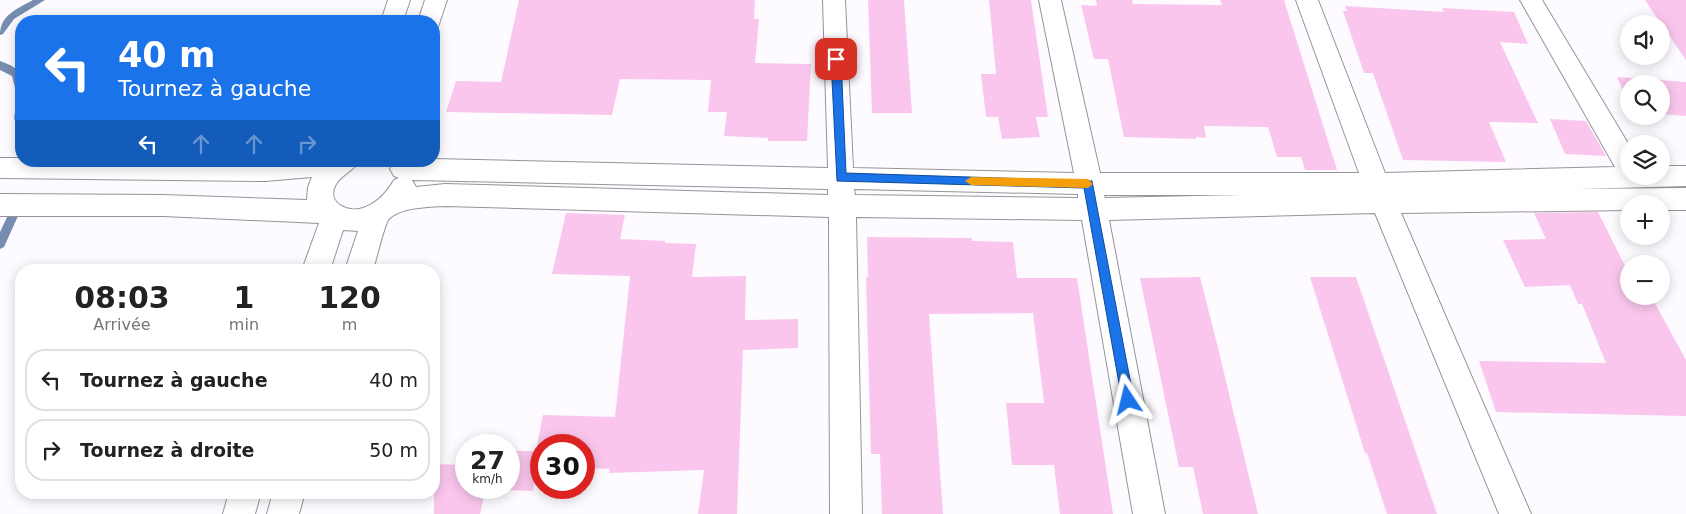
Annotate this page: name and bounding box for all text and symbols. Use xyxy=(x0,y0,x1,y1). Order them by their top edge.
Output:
map controls xyxy=(1620,15,1670,305)
button: sound xyxy=(1620,15,1670,65)
icon: left xyxy=(35,35,100,100)
text: 40 m xyxy=(118,35,215,75)
pin xyxy=(815,38,857,80)
icon: arrive xyxy=(822,45,850,73)
button: search xyxy=(1620,75,1670,125)
text: Tournez à gauche xyxy=(118,76,311,101)
icon: left xyxy=(134,130,162,158)
icon: ahead xyxy=(187,130,215,158)
icon: ahead xyxy=(240,130,268,158)
icon: right xyxy=(293,130,321,158)
button: layers xyxy=(1620,135,1670,185)
button: + xyxy=(1620,195,1670,245)
button: − xyxy=(1620,255,1670,305)
text: 08:03 xyxy=(74,280,170,315)
text: 1 xyxy=(233,280,254,315)
text: 120 xyxy=(318,280,381,315)
text: Arrivée xyxy=(93,315,151,334)
text: min xyxy=(229,315,259,334)
text: m xyxy=(342,315,357,334)
icon: left xyxy=(37,366,65,394)
text: Tournez à gauche xyxy=(80,369,268,391)
text: 40 m xyxy=(369,369,418,391)
position arrow xyxy=(1101,373,1153,425)
speed limit sign: 30 xyxy=(530,434,595,499)
icon: right xyxy=(37,436,65,464)
text: Tournez à droite xyxy=(80,439,254,461)
text: 50 m xyxy=(369,439,418,461)
text: 27 xyxy=(470,446,505,475)
text: km/h xyxy=(472,472,503,486)

